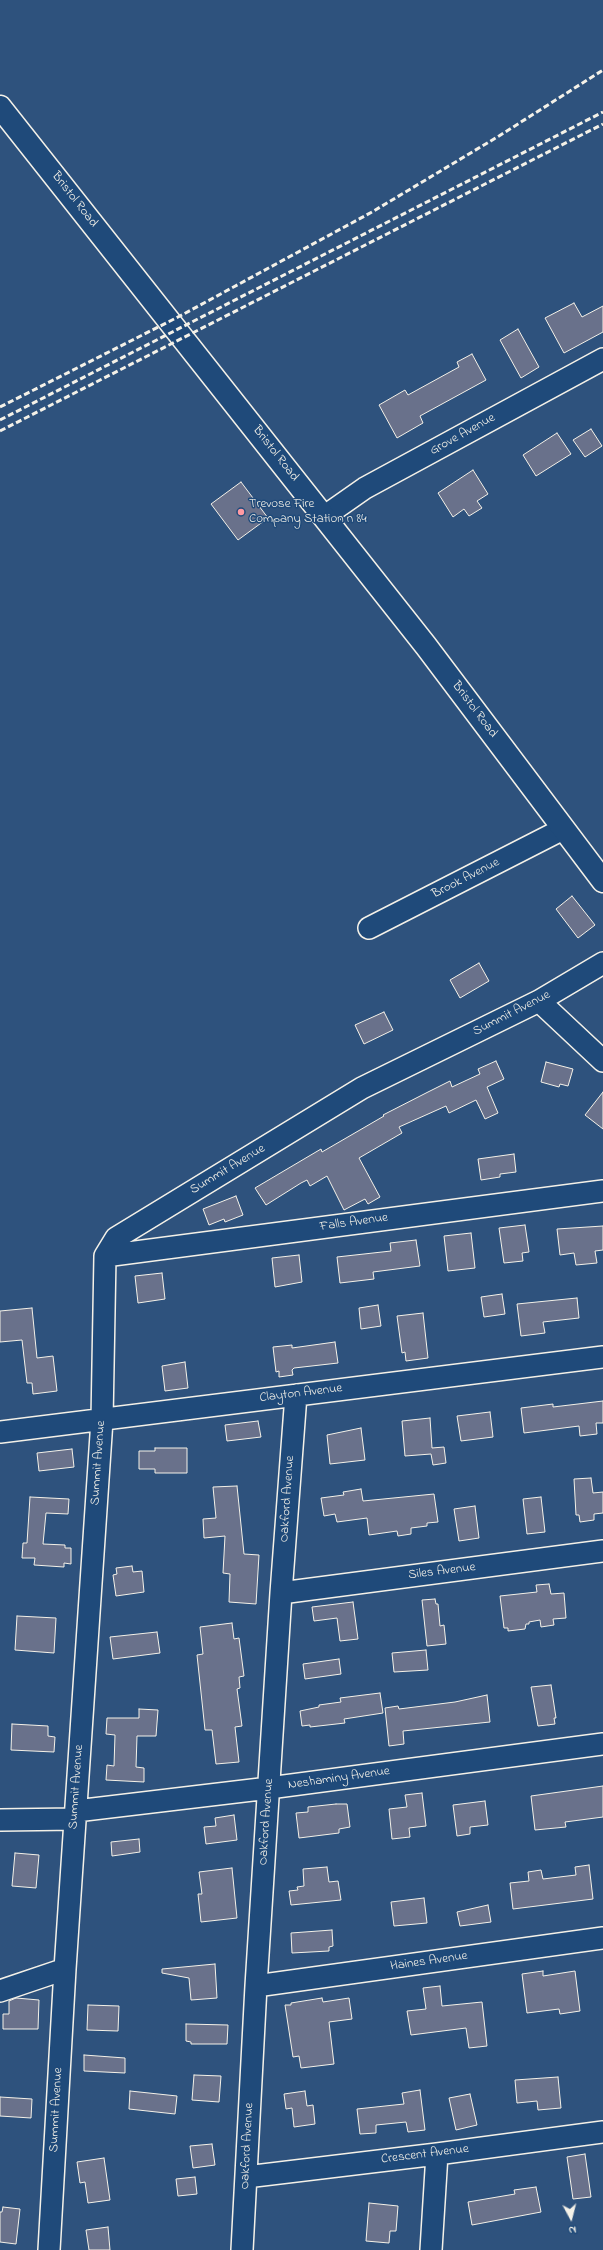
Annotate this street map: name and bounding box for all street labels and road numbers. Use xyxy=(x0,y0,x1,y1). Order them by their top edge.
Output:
street label: Bristol Road xyxy=(47,169,101,231)
street label: Grove Avenue xyxy=(428,411,498,459)
street label: Bristol Road xyxy=(248,423,302,485)
street label: Bristol Road xyxy=(448,679,500,741)
street label: Brook Avenue xyxy=(430,855,502,903)
street label: Summit Avenue xyxy=(471,988,553,1040)
street label: Summit Avenue xyxy=(188,1141,268,1199)
street label: Falls Avenue xyxy=(319,1211,389,1235)
street label: Clayton Avenue xyxy=(259,1381,343,1407)
street label: Summit Avenue xyxy=(88,1420,110,1506)
street label: Oakford Avenue xyxy=(277,1455,299,1543)
street label: Siles Avenue xyxy=(408,1560,476,1584)
street label: Summit Avenue xyxy=(66,1744,88,1830)
street label: Neshaminy Avenue xyxy=(287,1764,391,1794)
street label: Oakford Avenue xyxy=(256,1778,278,1866)
street label: Haines Avenue xyxy=(389,1949,469,1975)
street label: Summit Avenue xyxy=(47,2067,67,2153)
street label: Oakford Avenue xyxy=(238,2102,258,2190)
street label: Crescent Avenue xyxy=(380,2142,470,2168)

